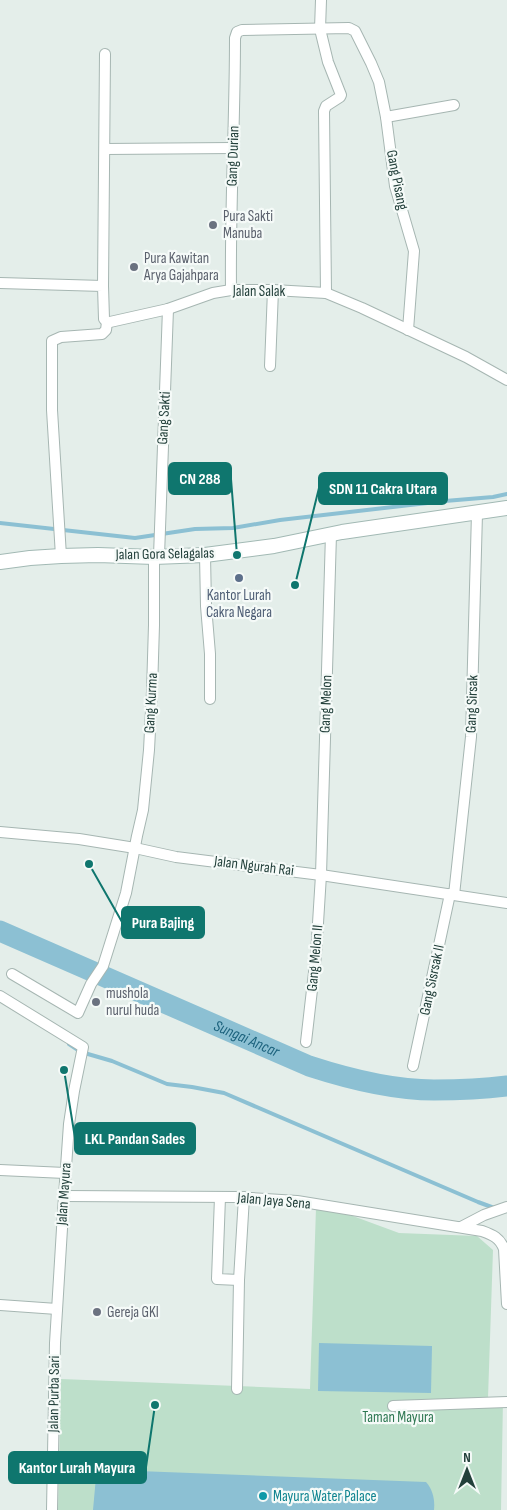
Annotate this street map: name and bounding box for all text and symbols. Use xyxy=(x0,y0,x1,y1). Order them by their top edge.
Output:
street label: Gang Durian xyxy=(222,125,244,187)
street label: Gang Pisang xyxy=(382,148,412,212)
place label: Pura Sakti Manuba xyxy=(223,207,273,243)
marker: Pura Sakti Manuba xyxy=(207,219,219,231)
place label: Pura Kawitan Arya Gajahpara xyxy=(143,249,219,285)
marker: Pura Kawitan Arya Gajahpara xyxy=(128,261,140,273)
street label: Jalan Salak xyxy=(232,282,286,301)
street label: Gang Sakti xyxy=(153,391,175,445)
callout: CN 288 xyxy=(169,463,231,494)
text: CN 288 xyxy=(179,470,221,489)
callout: SDN 11 Cakra Utara xyxy=(319,473,447,504)
text: SDN 11 Cakra Utara xyxy=(329,480,437,499)
street label: Jalan Gora Selagalas xyxy=(114,544,215,564)
marker: Kantor Lurah Cakra Negara xyxy=(233,572,245,584)
place label: Kantor Lurah Cakra Negara xyxy=(206,586,272,622)
street label: Gang Kurma xyxy=(140,672,162,734)
street label: Gang Sirsak xyxy=(461,674,483,733)
street label: Gang Melon xyxy=(315,675,337,733)
street label: Jalan Ngurah Rai xyxy=(212,852,295,880)
callout: Pura Bajing xyxy=(122,907,204,938)
text: Pura Bajing xyxy=(132,914,195,933)
street label: Gang Melon II xyxy=(303,924,327,992)
street label: Gang Sisrsak II xyxy=(415,943,449,1017)
place label: mushola nurul huda xyxy=(106,984,159,1020)
marker: mushola nurul huda xyxy=(90,996,102,1008)
water label: Sungai Ancar xyxy=(211,1016,283,1061)
callout: LKL Pandan Sades xyxy=(75,1123,195,1154)
text: LKL Pandan Sades xyxy=(85,1130,185,1149)
street label: Jalan Mayura xyxy=(52,1162,76,1227)
street label: Jalan Jaya Sena xyxy=(236,1188,312,1214)
place label: Gereja GKI xyxy=(107,1303,159,1322)
marker: Gereja GKI xyxy=(91,1306,103,1318)
street label: Jalan Purba Sari xyxy=(44,1355,64,1434)
park label: Taman Mayura xyxy=(362,1408,434,1427)
north arrow xyxy=(442,1445,492,1495)
text: N xyxy=(463,1449,471,1466)
callout: Kantor Lurah Mayura xyxy=(9,1452,146,1483)
text: Kantor Lurah Mayura xyxy=(19,1459,135,1478)
place label: Mayura Water Palace xyxy=(273,1487,377,1506)
marker: Mayura Water Palace xyxy=(257,1490,269,1502)

